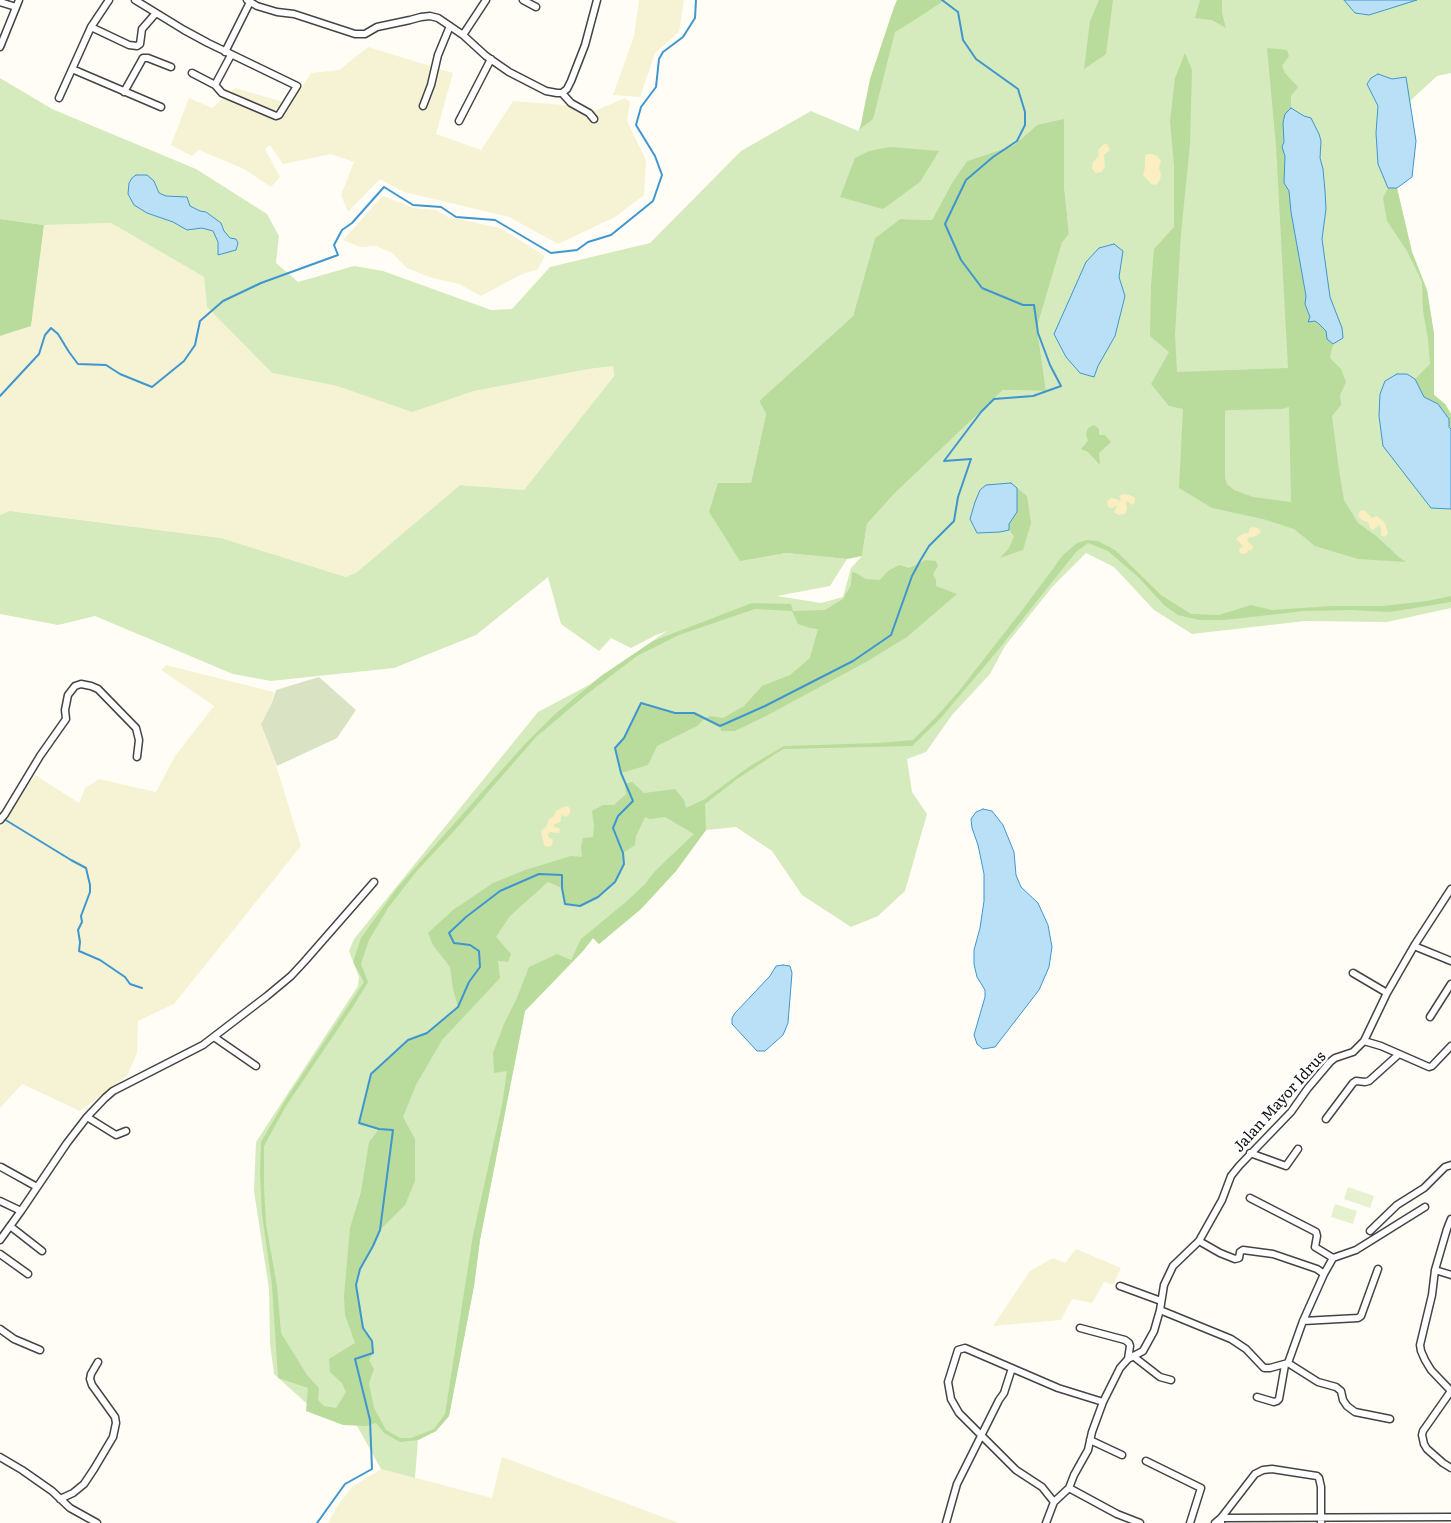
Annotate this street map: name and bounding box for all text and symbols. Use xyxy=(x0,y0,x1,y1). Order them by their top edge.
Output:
street label: Jalan Mayor Idrus xyxy=(1230,1048,1330,1156)

